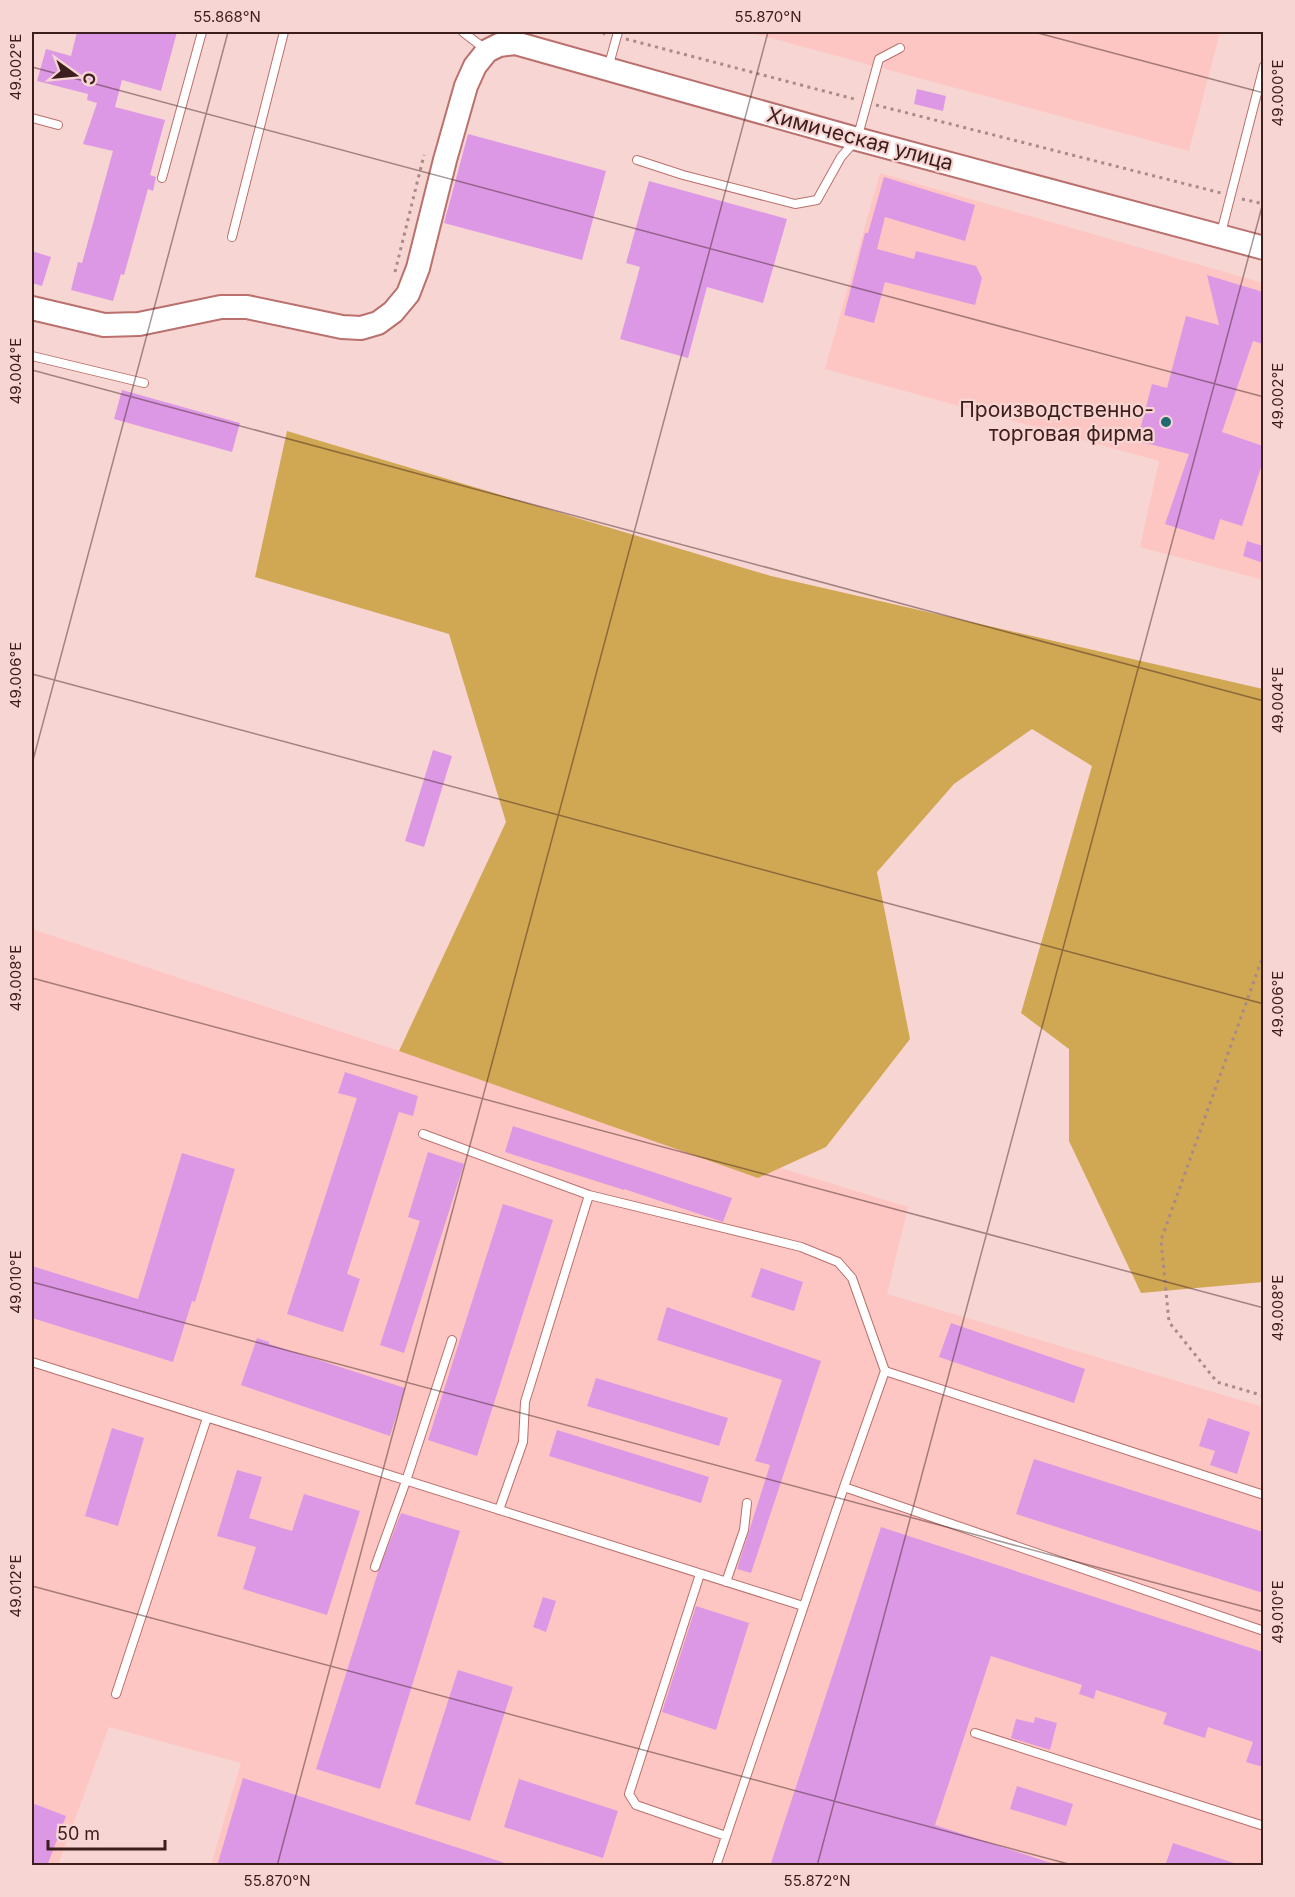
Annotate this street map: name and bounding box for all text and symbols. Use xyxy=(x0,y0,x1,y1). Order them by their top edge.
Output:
text: 55.868°N xyxy=(193,7,261,26)
text: 55.870°N xyxy=(735,7,801,26)
text: 49.002°E xyxy=(6,34,25,100)
north arrow xyxy=(45,45,105,105)
text: 49.000°E xyxy=(1268,60,1287,126)
text: С xyxy=(78,71,101,87)
street label: Химическая улица xyxy=(764,102,956,175)
text: 49.004°E xyxy=(6,338,25,404)
text: 49.002°E xyxy=(1268,363,1287,429)
place label: Производственно- торговая фирма xyxy=(959,397,1154,446)
marker: Производственно- торговая фирма xyxy=(1159,415,1173,429)
text: 49.006°E xyxy=(6,642,25,708)
text: 49.004°E xyxy=(1268,667,1287,733)
text: 49.008°E xyxy=(6,945,25,1011)
text: 49.006°E xyxy=(1268,971,1287,1037)
text: 49.010°E xyxy=(6,1250,25,1314)
text: 49.008°E xyxy=(1268,1275,1287,1341)
text: 49.012°E xyxy=(6,1554,25,1618)
text: 49.010°E xyxy=(1268,1580,1287,1644)
scale bar xyxy=(48,1813,165,1851)
text: 50 m xyxy=(57,1823,100,1844)
text: 55.870°N xyxy=(244,1871,310,1890)
text: 55.872°N xyxy=(784,1871,850,1890)

